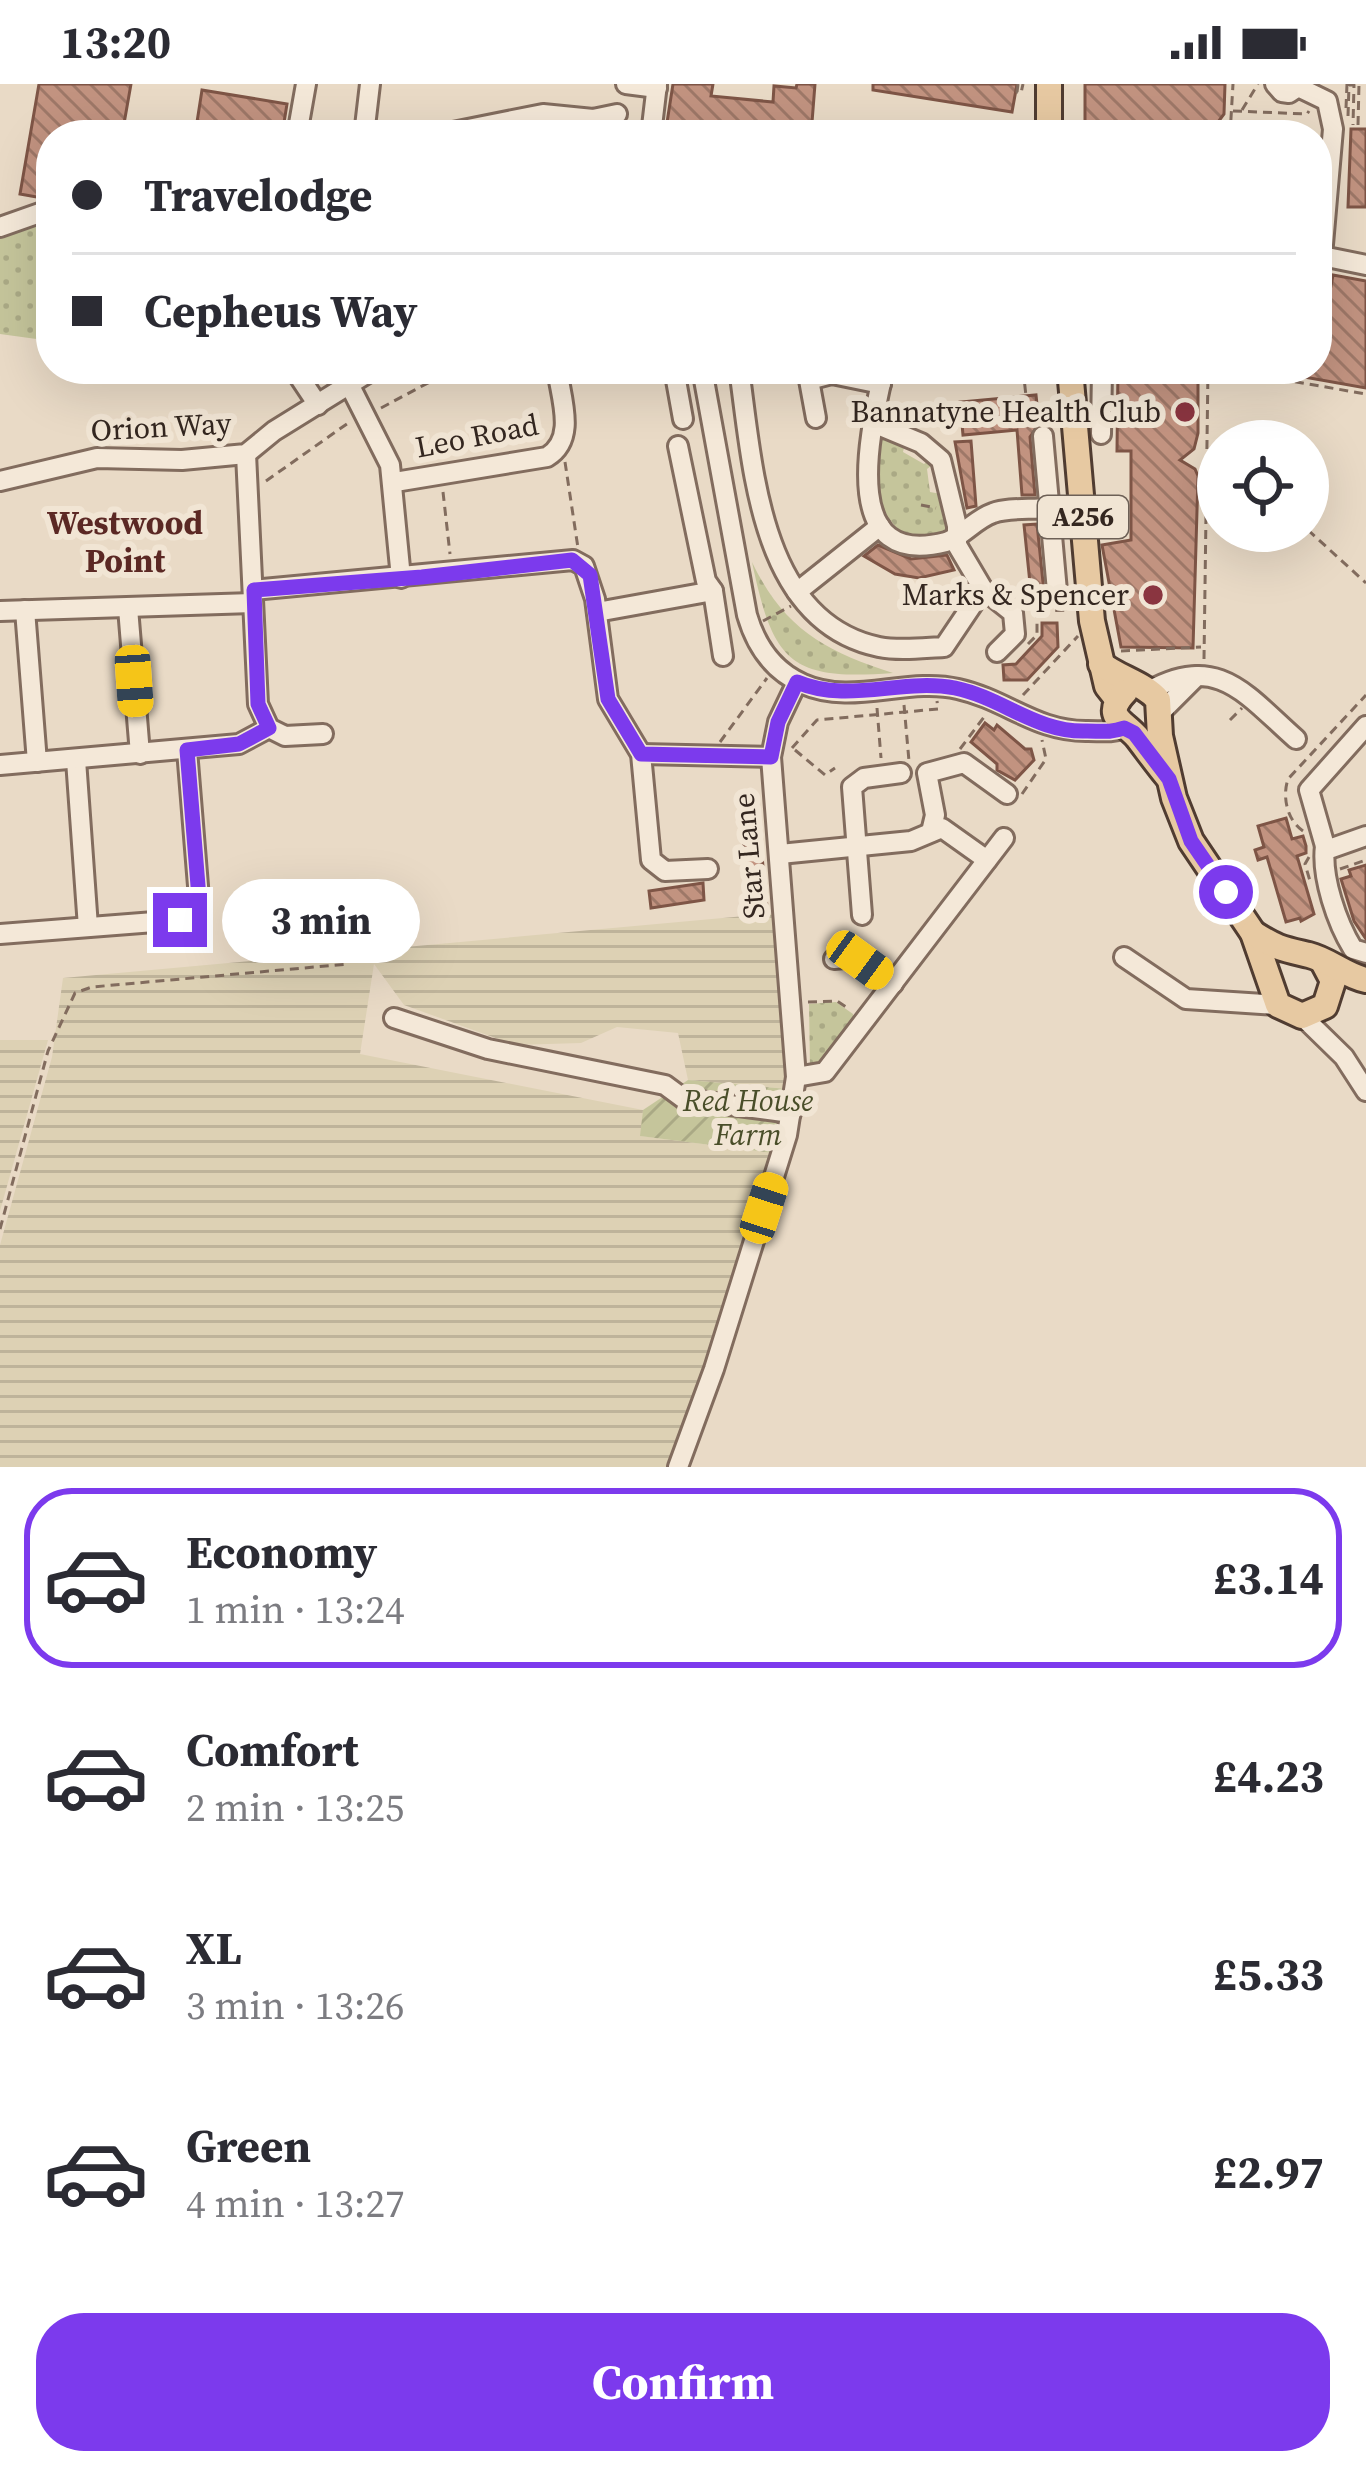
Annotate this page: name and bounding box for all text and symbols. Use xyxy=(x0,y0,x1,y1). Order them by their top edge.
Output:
text: 13:20 xyxy=(60,11,171,73)
text: Travelodge xyxy=(144,164,373,226)
text: Cepheus Way xyxy=(144,280,418,342)
place label: Bannatyne Health Club xyxy=(850,391,1161,432)
marker: Bannatyne Health Club xyxy=(1172,399,1198,425)
street label: Orion Way xyxy=(90,402,233,451)
street label: Leo Road xyxy=(412,403,542,468)
map controls xyxy=(1197,420,1329,552)
button: locate xyxy=(1197,420,1329,552)
road number: A256 xyxy=(1038,496,1128,538)
district label: Westwood Point xyxy=(47,500,203,583)
place label: Marks & Spencer xyxy=(902,574,1129,615)
marker: Marks & Spencer xyxy=(1140,582,1166,608)
car xyxy=(114,644,154,718)
street label: Star Lane xyxy=(723,791,774,921)
route start xyxy=(1199,865,1253,919)
callout: 3 min xyxy=(222,878,420,962)
route end xyxy=(153,893,207,947)
text: 3 min xyxy=(270,894,372,947)
car xyxy=(820,924,900,996)
park label: Red House Farm xyxy=(682,1080,813,1155)
car xyxy=(736,1168,792,1248)
text: Economy xyxy=(186,1521,377,1583)
icon: car xyxy=(42,1524,150,1632)
text: £3.14 xyxy=(1213,1547,1324,1609)
text: 1 min · 13:24 xyxy=(186,1583,405,1636)
text: Comfort xyxy=(186,1719,359,1781)
icon: car xyxy=(42,1722,150,1830)
text: £4.23 xyxy=(1213,1745,1324,1807)
text: 2 min · 13:25 xyxy=(186,1781,405,1834)
text: XL xyxy=(186,1917,242,1979)
icon: car xyxy=(42,1920,150,2028)
text: £5.33 xyxy=(1213,1943,1324,2005)
text: 3 min · 13:26 xyxy=(186,1979,405,2032)
text: Green xyxy=(186,2115,311,2177)
icon: car xyxy=(42,2118,150,2226)
text: £2.97 xyxy=(1213,2141,1324,2203)
text: 4 min · 13:27 xyxy=(186,2177,405,2230)
button: Confirm xyxy=(36,2313,1330,2451)

